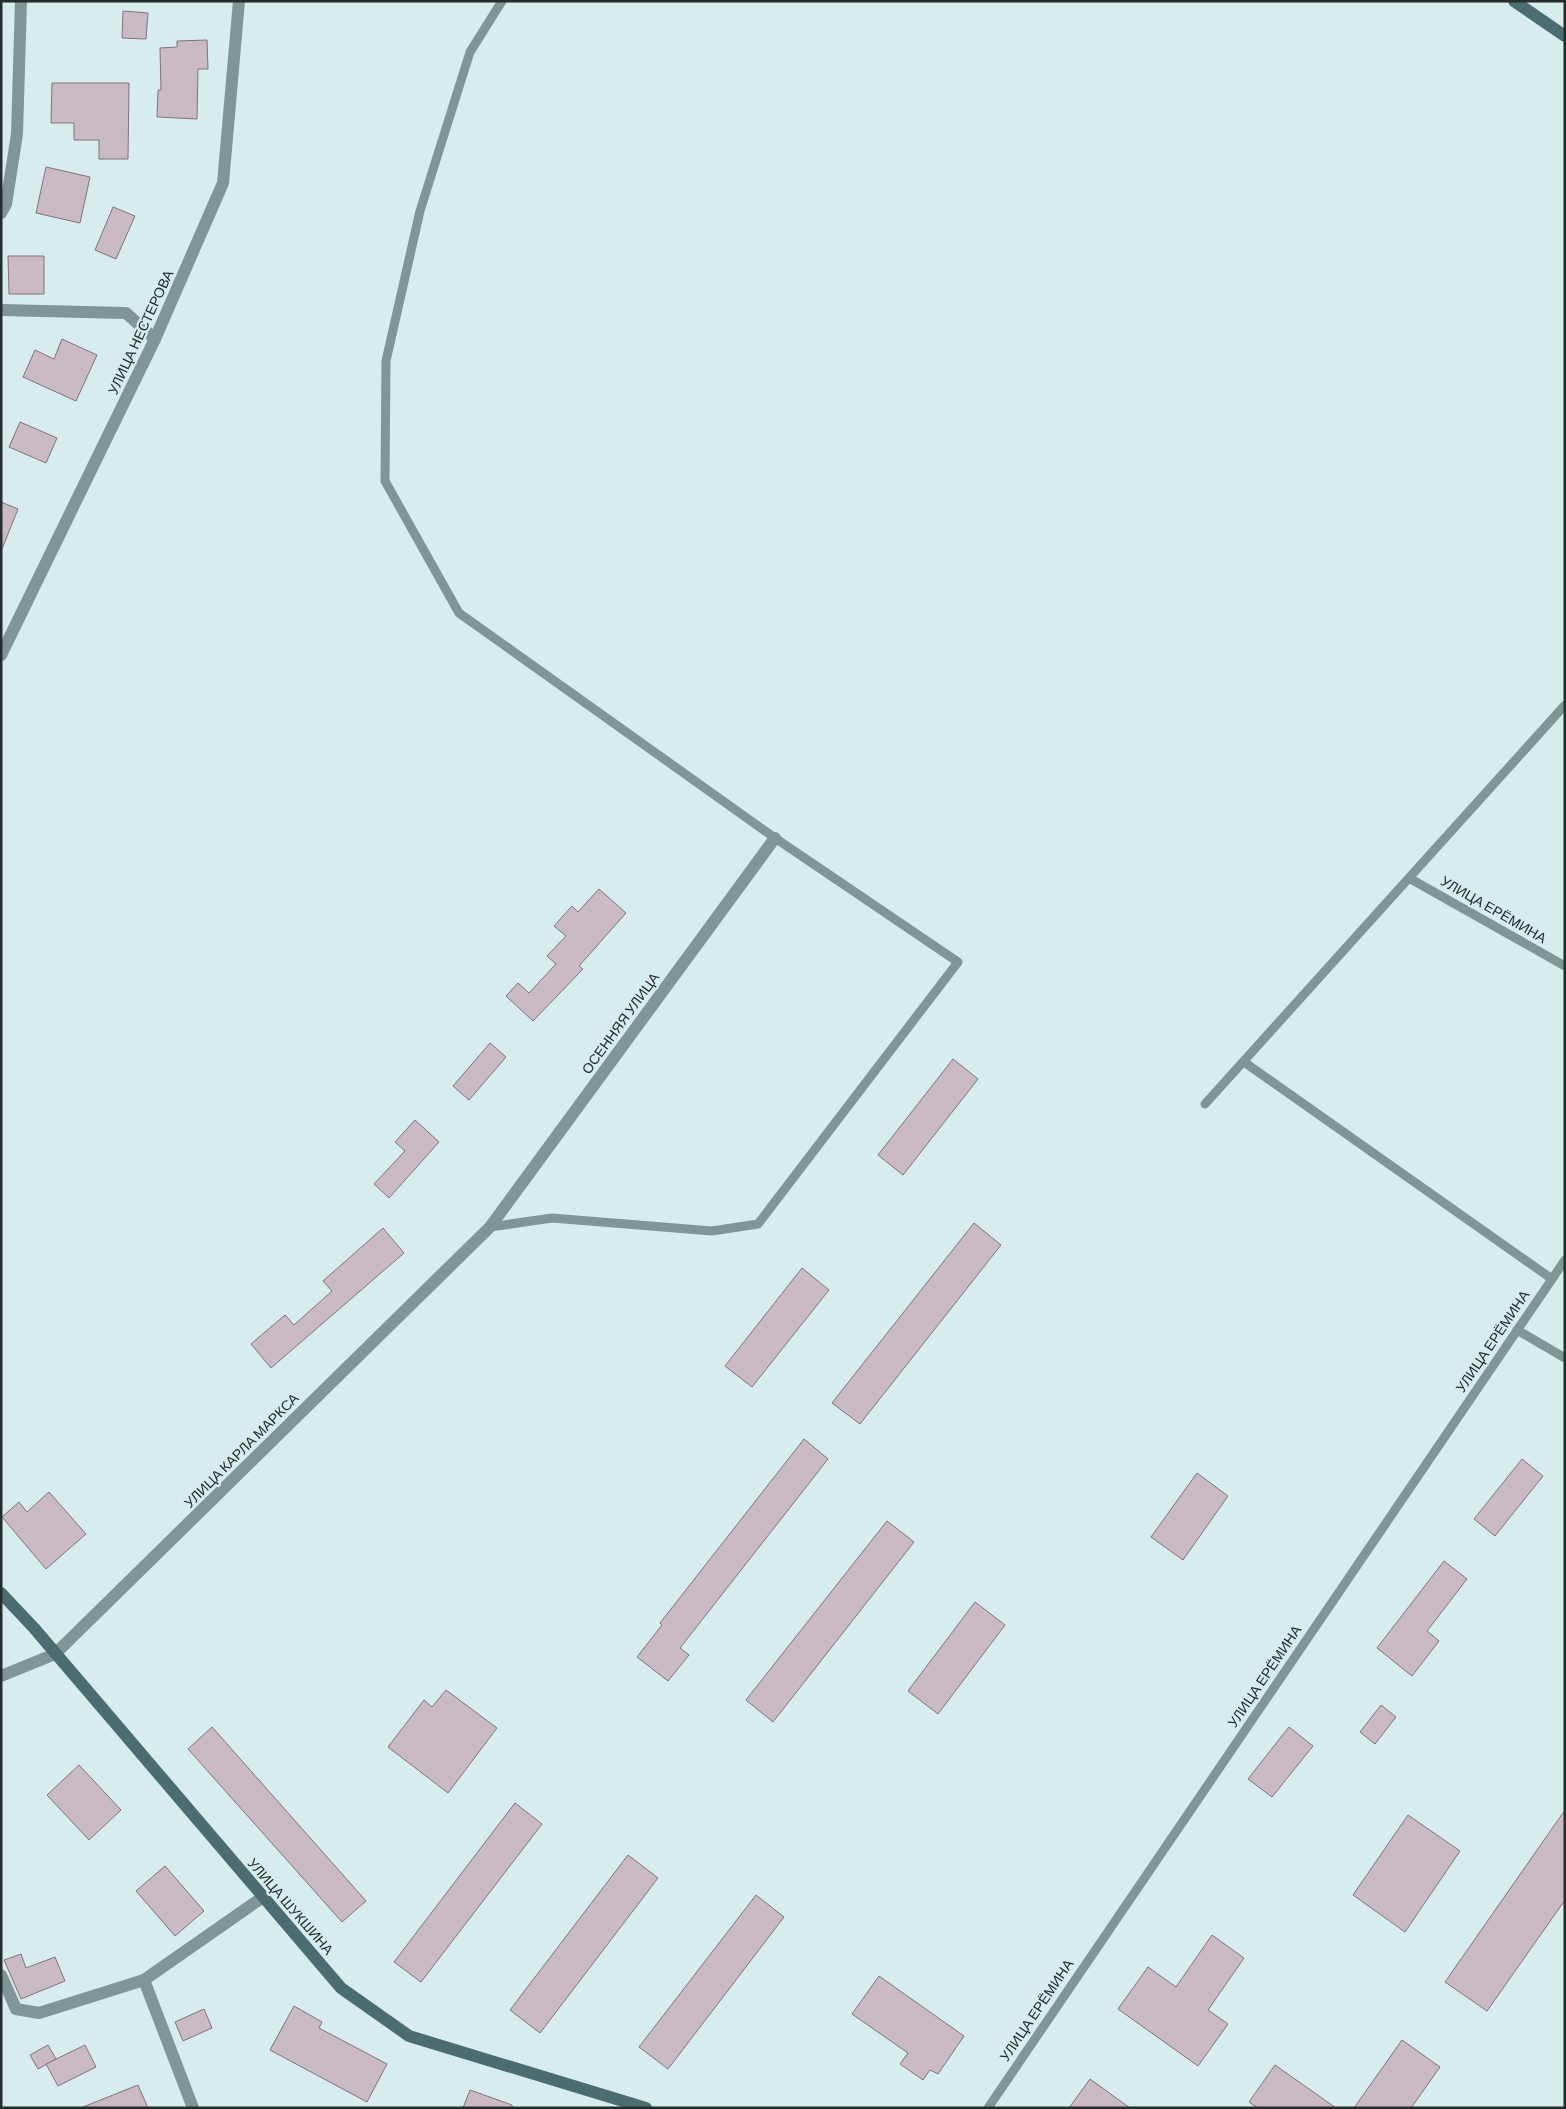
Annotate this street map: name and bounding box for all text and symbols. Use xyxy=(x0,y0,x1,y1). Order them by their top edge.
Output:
street label: УЛИЦА НЕСТЕРОВА xyxy=(104,267,177,397)
street label: УЛИЦА ЕРЁМИНА xyxy=(1438,872,1551,947)
street label: ОСЕННЯЯ УЛИЦА xyxy=(578,969,663,1077)
street label: УЛИЦА ЕРЁМИНА xyxy=(1452,1286,1533,1395)
street label: УЛИЦА КАРЛА МАРКСА xyxy=(180,1389,302,1511)
street label: УЛИЦА ЕРЁМИНА xyxy=(1224,1621,1305,1730)
street label: УЛИЦА ШУКШИНА xyxy=(244,1854,338,1958)
street label: УЛИЦА ЕРЁМИНА xyxy=(996,1955,1077,2064)

